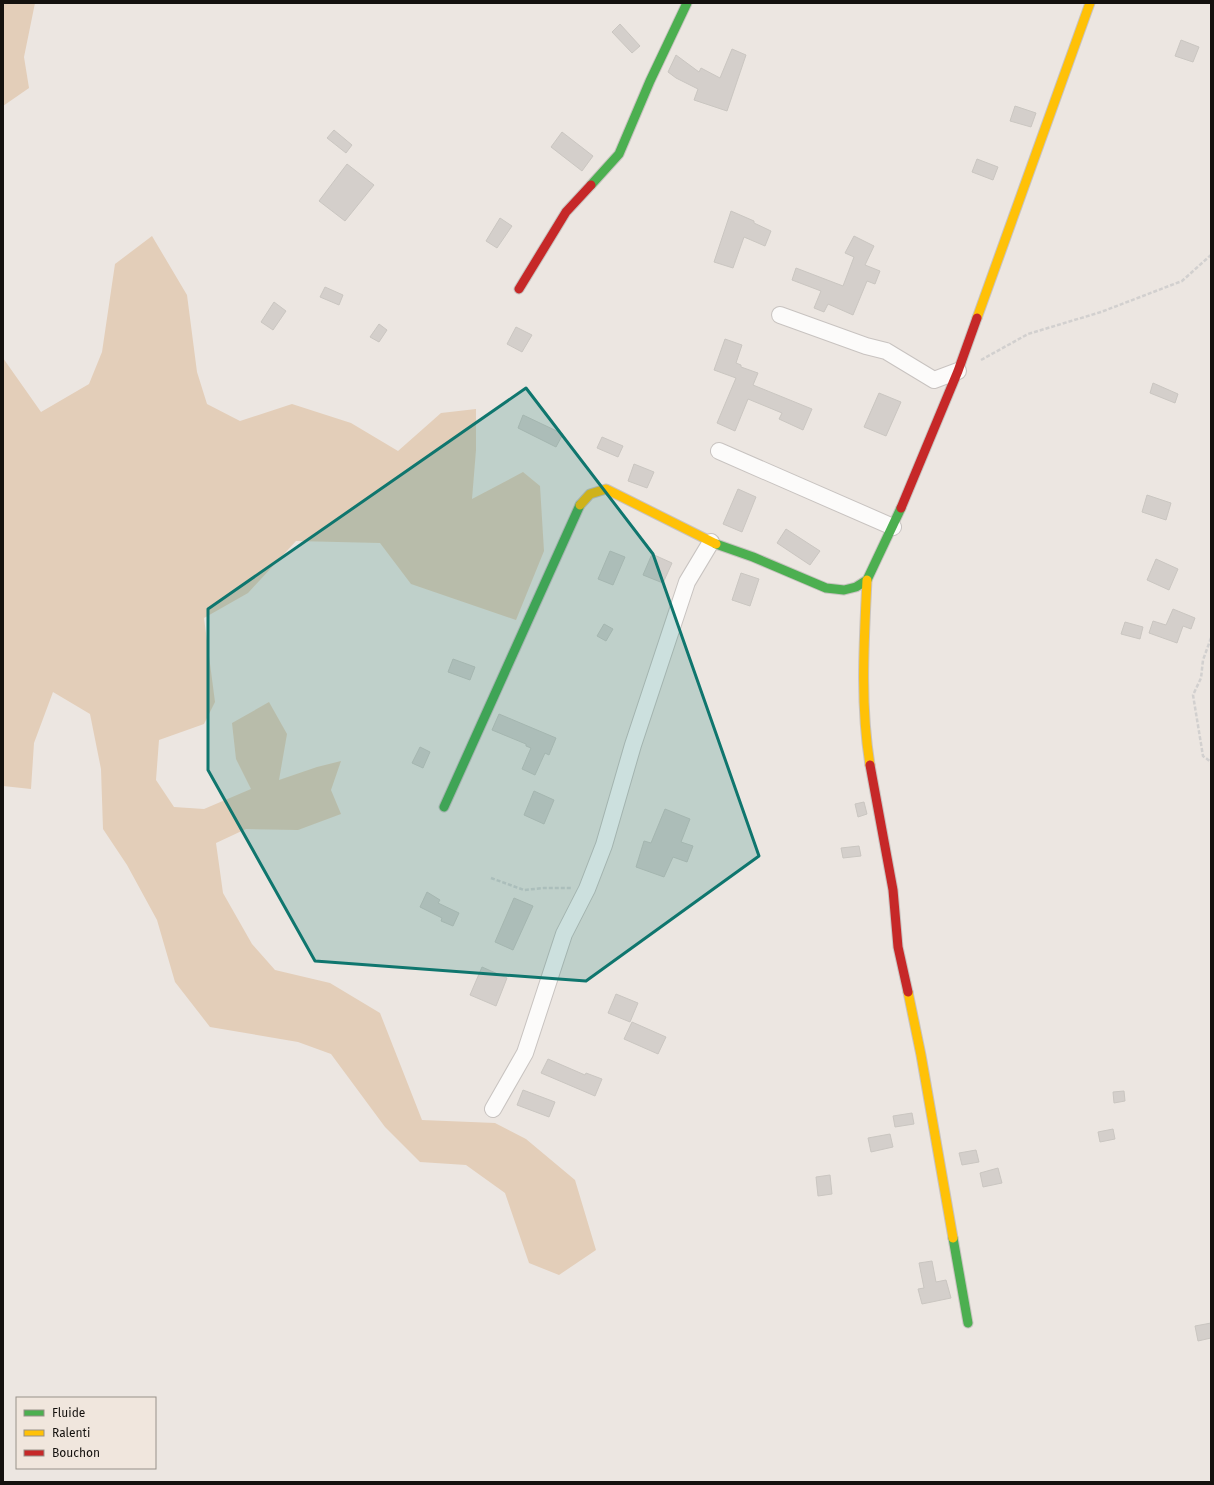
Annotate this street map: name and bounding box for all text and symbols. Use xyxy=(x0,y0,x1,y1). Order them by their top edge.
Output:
legend xyxy=(16,1397,156,1469)
text: Fluide xyxy=(52,1406,85,1420)
text: Ralenti xyxy=(52,1426,90,1440)
text: Bouchon xyxy=(52,1446,100,1460)

